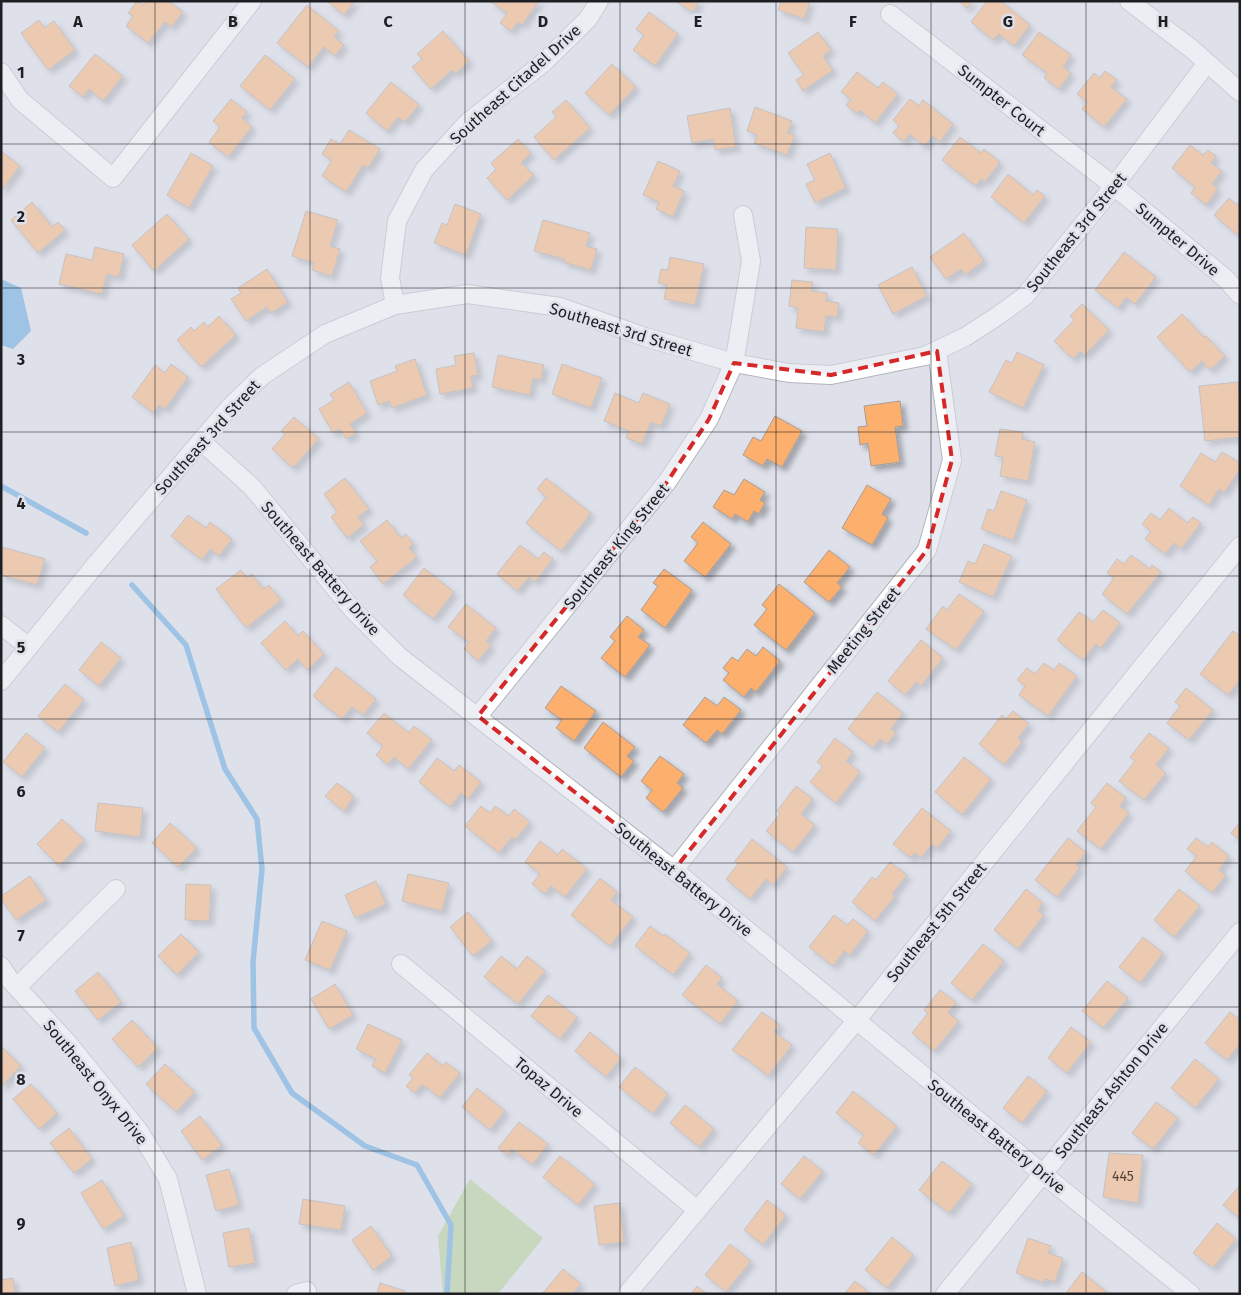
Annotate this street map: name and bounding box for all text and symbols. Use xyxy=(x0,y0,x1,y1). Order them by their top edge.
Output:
text: A xyxy=(72,12,83,31)
text: B xyxy=(228,12,238,31)
text: C xyxy=(383,12,393,31)
text: E xyxy=(694,12,702,31)
text: F xyxy=(849,12,857,31)
text: G xyxy=(1003,12,1013,31)
text: H xyxy=(1158,12,1168,31)
street label: Southeast Citadel Drive xyxy=(446,20,584,148)
street label: Sumpter Court xyxy=(954,61,1049,140)
text: 1 xyxy=(17,63,25,82)
street label: Southeast 3rd Street xyxy=(1022,169,1130,296)
street label: Sumpter Drive xyxy=(1132,199,1223,280)
text: 2 xyxy=(17,207,25,226)
street label: Southeast 3rd Street xyxy=(547,299,695,360)
text: 3 xyxy=(16,350,25,369)
street label: Southeast 3rd Street xyxy=(151,376,264,499)
street label: Southeast King Street xyxy=(560,479,673,613)
text: 4 xyxy=(16,494,26,513)
street label: Southeast Battery Drive xyxy=(257,497,384,639)
street label: Meeting Street xyxy=(823,583,904,677)
text: 5 xyxy=(17,638,26,657)
text: 6 xyxy=(16,782,26,801)
street label: Southeast Battery Drive xyxy=(611,818,756,941)
street label: Southeast 5th Street xyxy=(882,859,990,986)
text: 7 xyxy=(17,926,25,945)
street label: Southeast Onyx Drive xyxy=(40,1016,152,1148)
street label: Southeast Ashton Drive xyxy=(1051,1019,1172,1162)
street label: Topaz Drive xyxy=(511,1053,587,1122)
text: 8 xyxy=(16,1070,26,1089)
street label: Southeast Battery Drive xyxy=(924,1075,1069,1198)
house number: 445 xyxy=(1112,1168,1134,1185)
text: 9 xyxy=(17,1214,26,1233)

